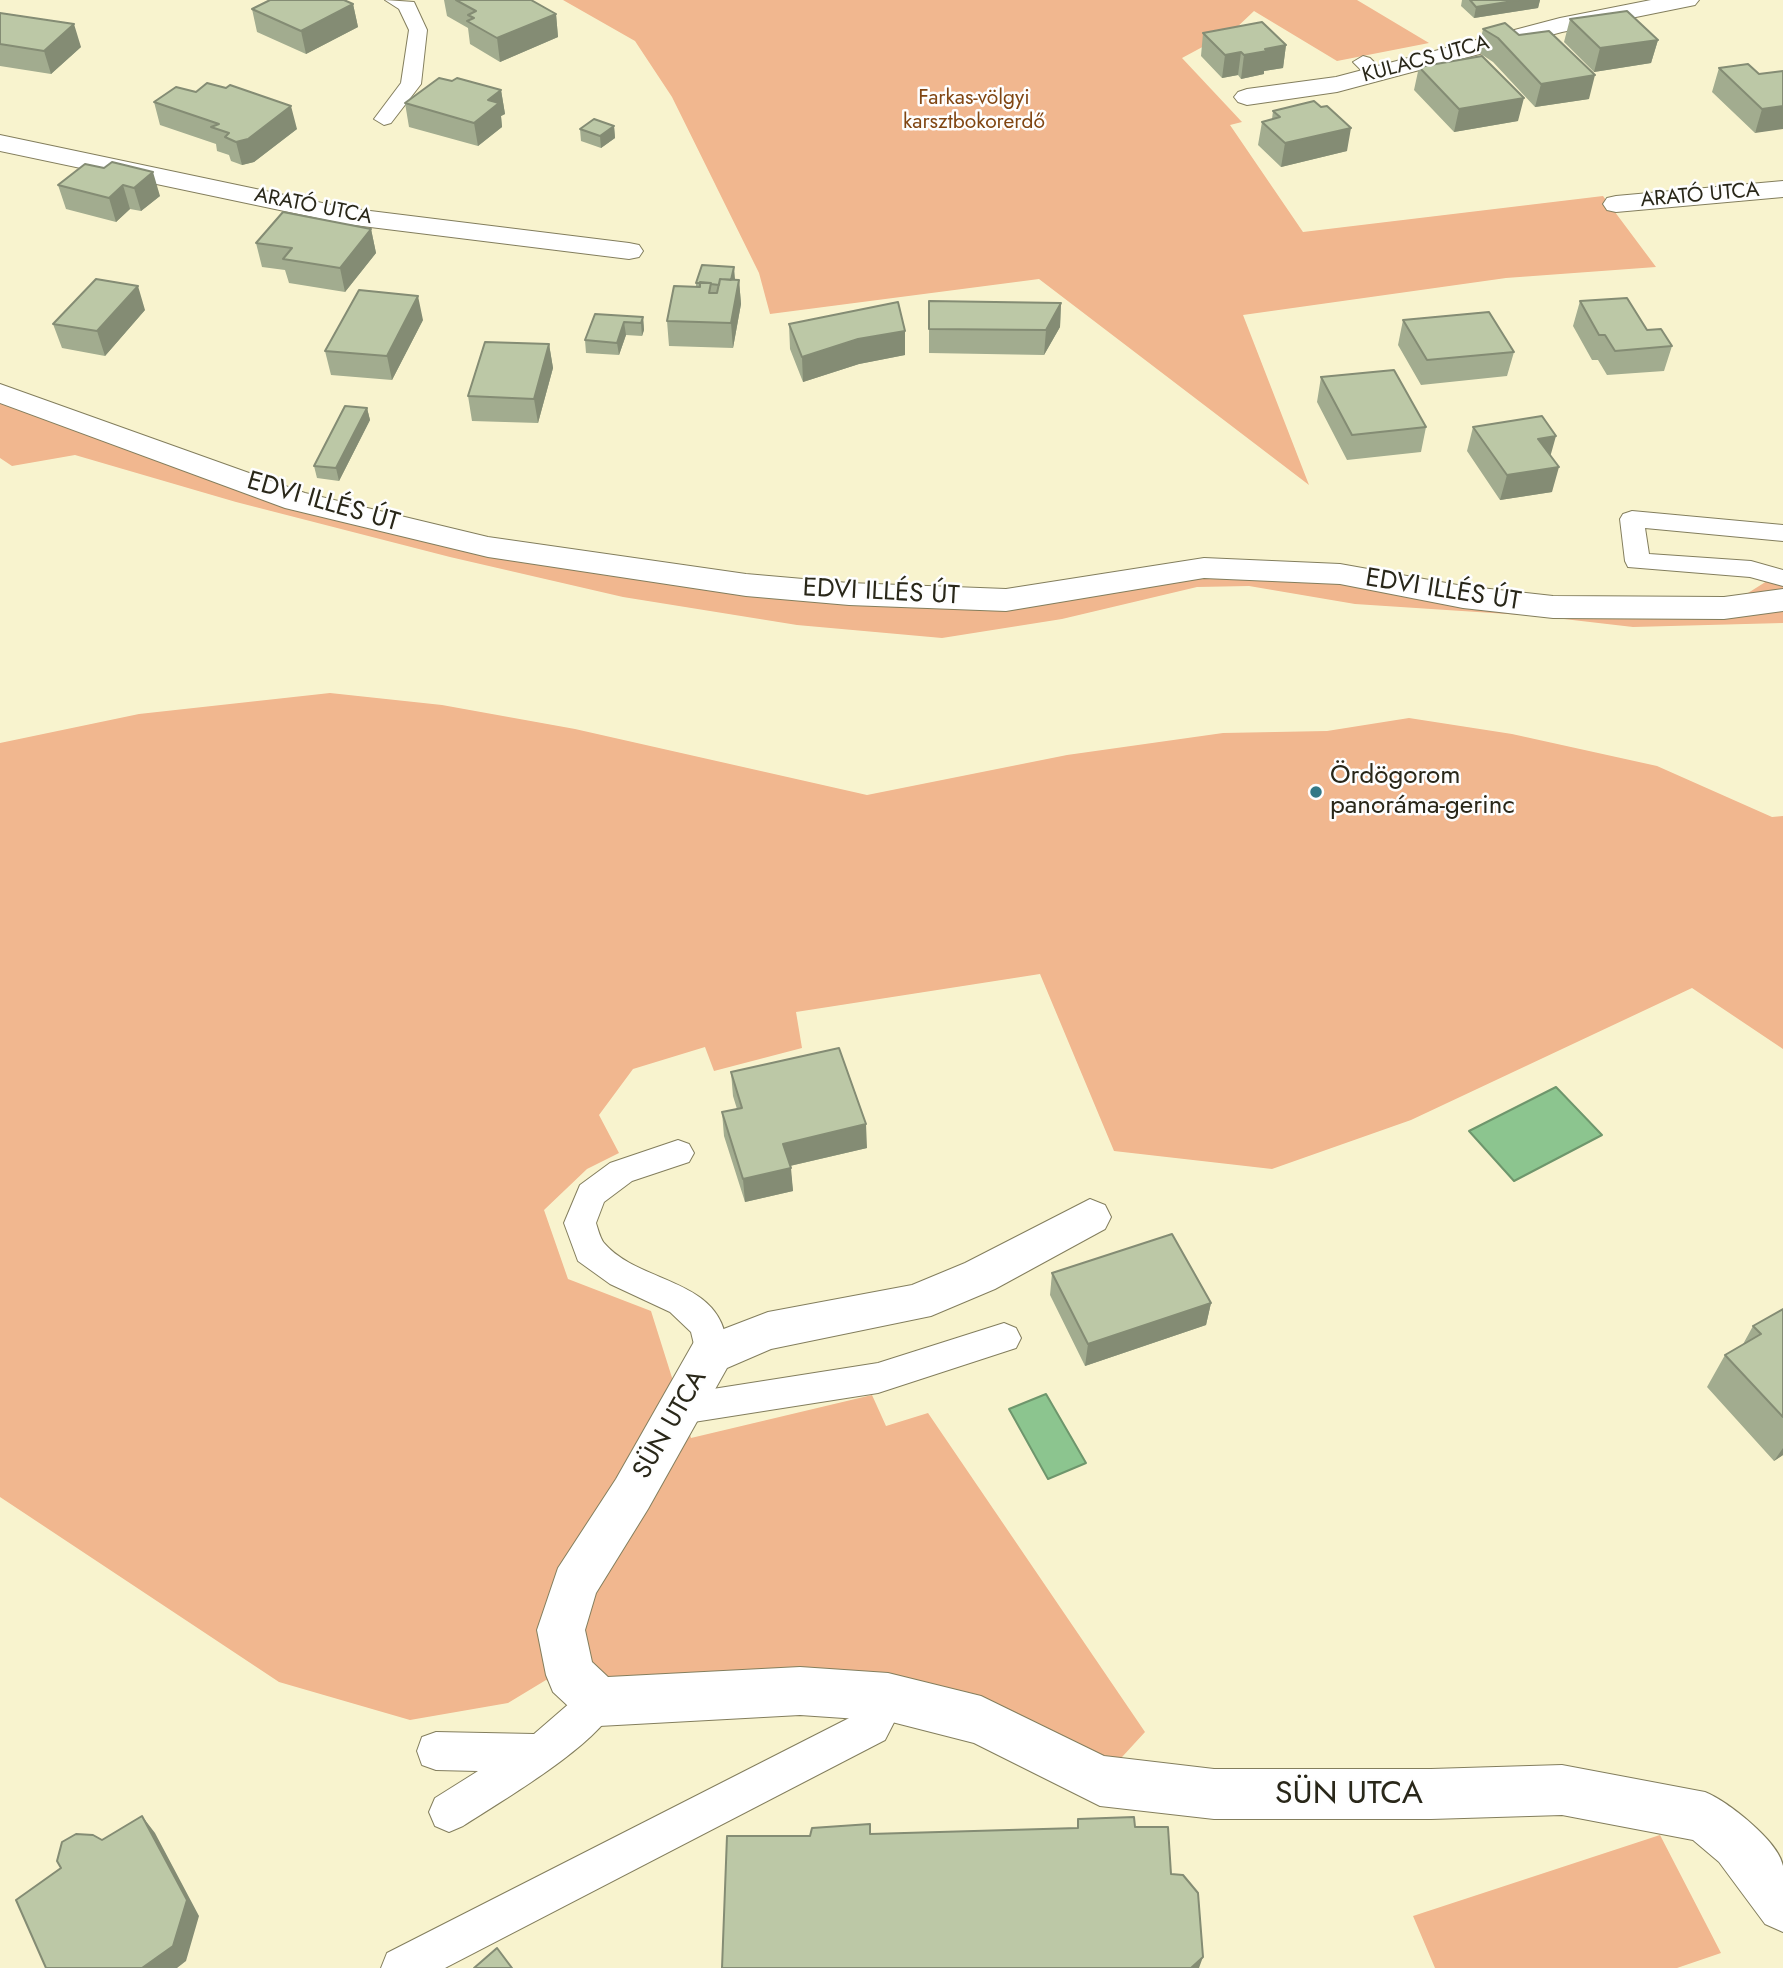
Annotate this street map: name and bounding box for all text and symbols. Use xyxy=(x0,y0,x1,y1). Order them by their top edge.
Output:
street label: KULACS UTCA xyxy=(1360,31,1492,89)
park label: Farkas-völgyi karsztbokorerdő xyxy=(903,86,1045,136)
street label: ARATÓ UTCA xyxy=(1639,178,1761,214)
street label: ARATÓ UTCA xyxy=(252,183,374,231)
street label: EDVI ILLÉS ÚT xyxy=(243,466,403,540)
street label: EDVI ILLÉS ÚT xyxy=(1363,563,1523,619)
street label: EDVI ILLÉS ÚT xyxy=(802,573,960,613)
place label: Ördögorom panoráma-gerinc xyxy=(1330,761,1515,822)
marker: Ördögorom panoráma-gerinc xyxy=(1308,784,1324,800)
street label: SÜN UTCA xyxy=(627,1365,715,1485)
street label: SÜN UTCA xyxy=(1275,1776,1423,1814)

